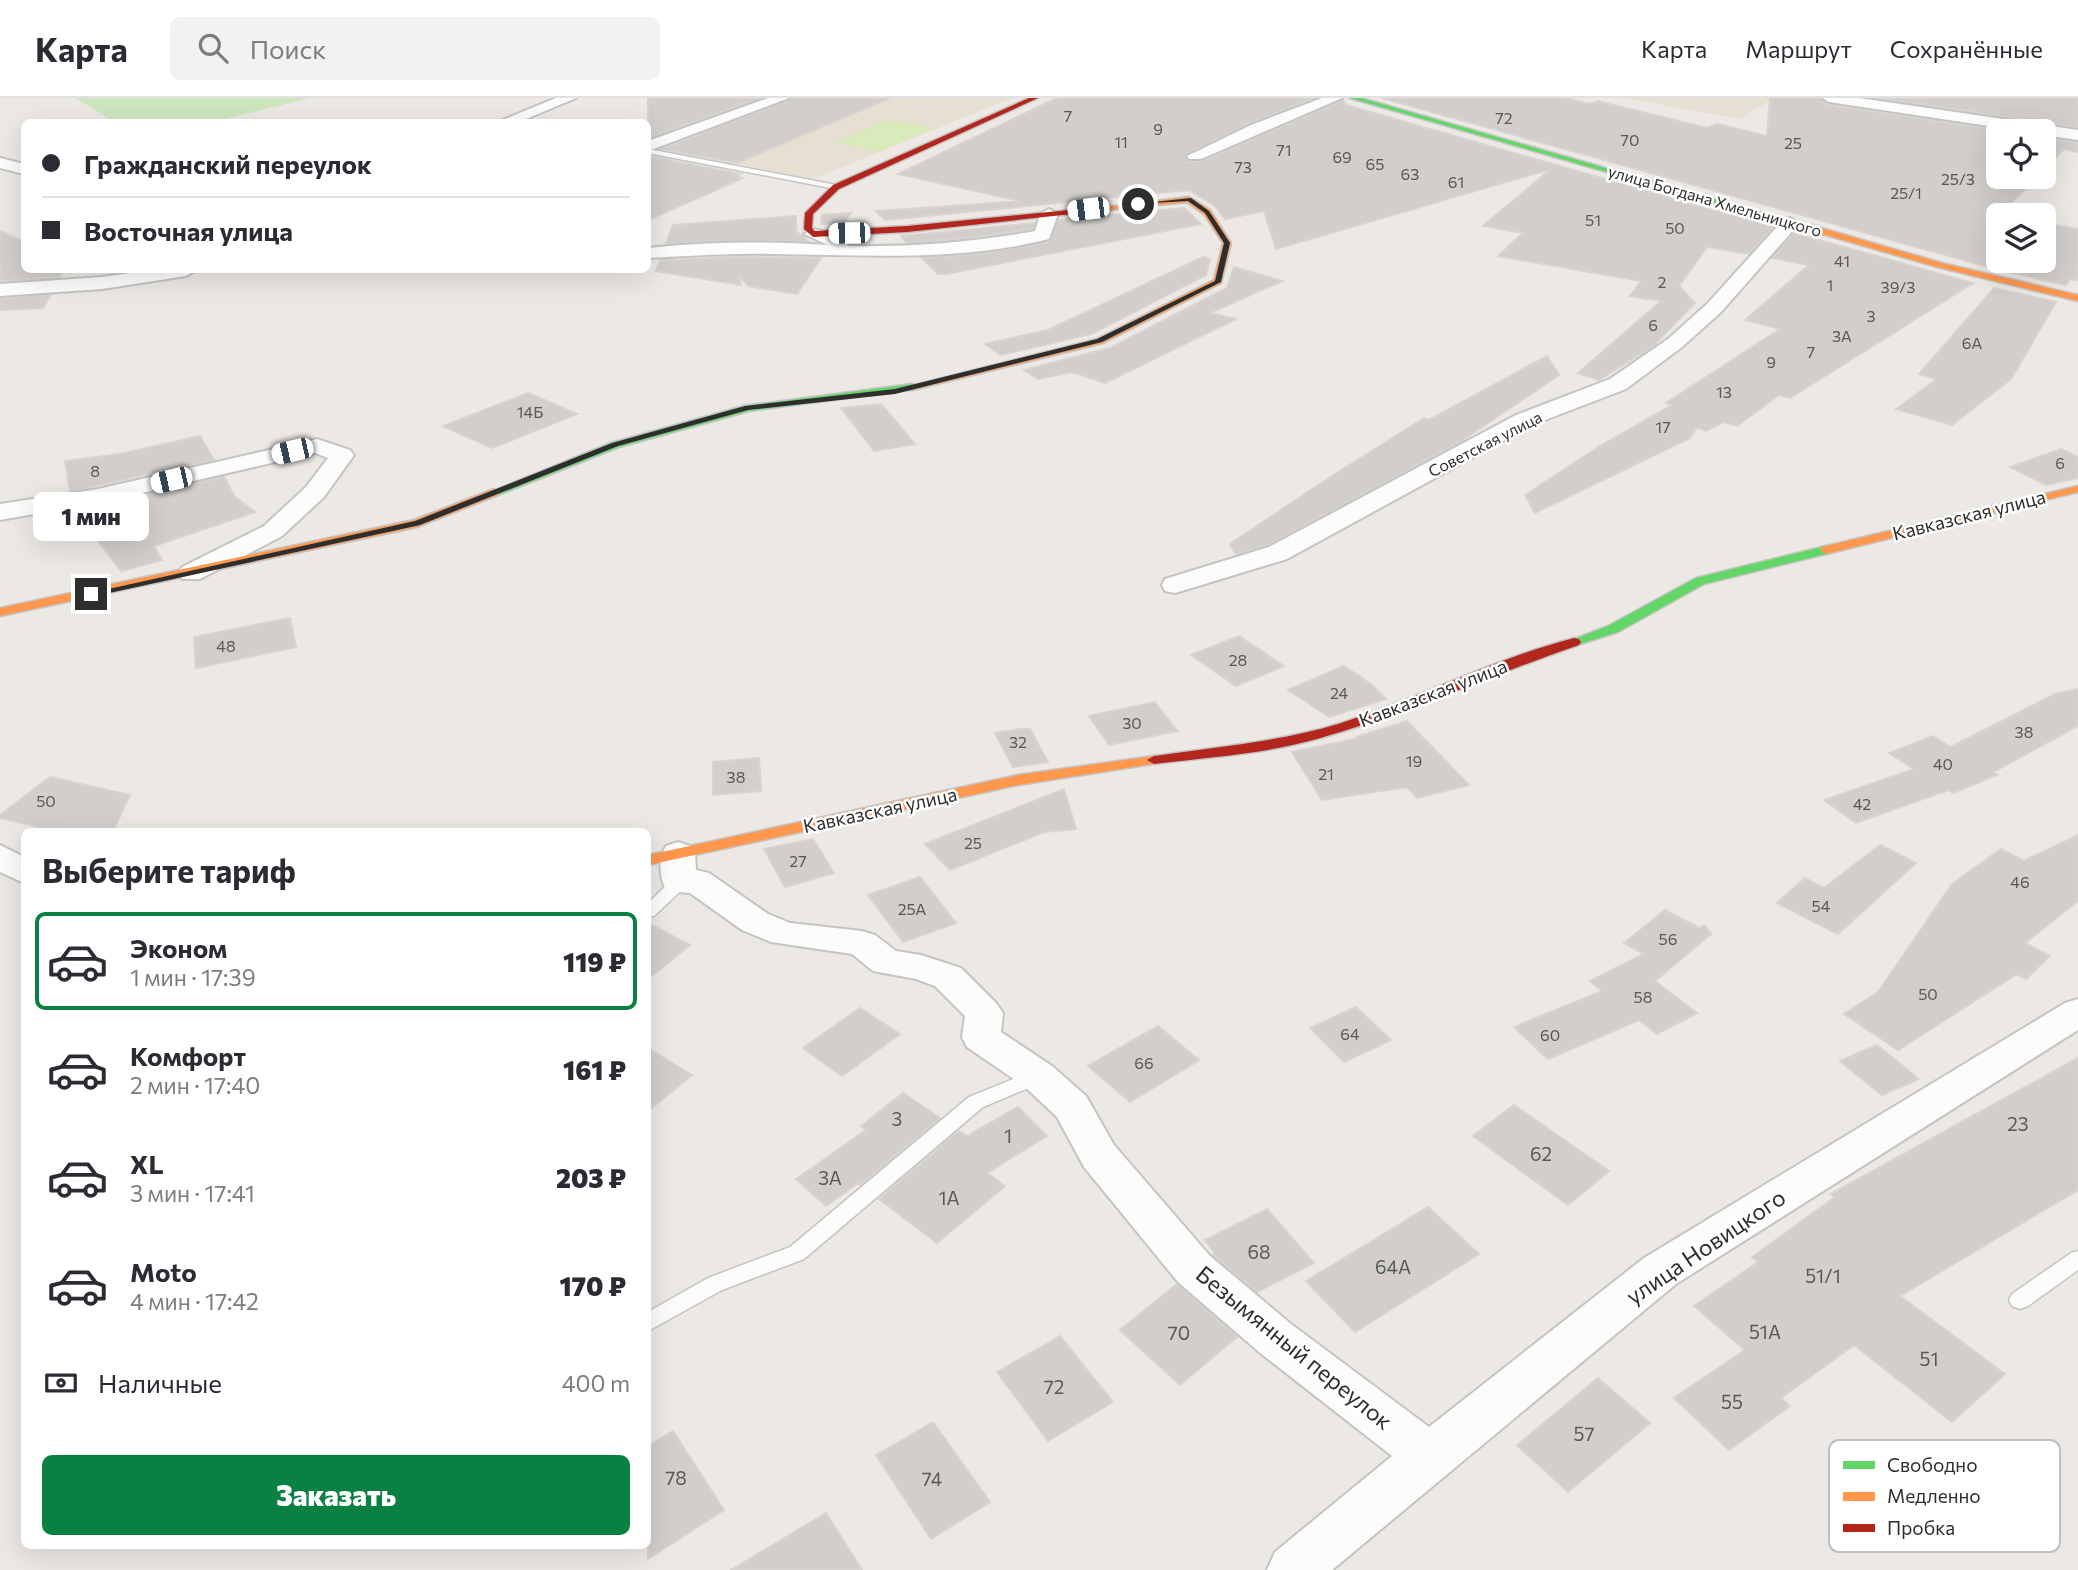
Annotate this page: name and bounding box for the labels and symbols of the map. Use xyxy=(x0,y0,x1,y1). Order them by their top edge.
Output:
house number: 7 xyxy=(1064,106,1072,125)
house number: 72 xyxy=(1495,108,1513,127)
house number: 9 xyxy=(1153,119,1163,138)
house number: 70 xyxy=(1621,130,1639,149)
house number: 11 xyxy=(1114,132,1128,151)
house number: 25 xyxy=(1784,133,1802,152)
house number: 71 xyxy=(1276,140,1292,159)
house number: 69 xyxy=(1332,147,1352,166)
house number: 65 xyxy=(1366,154,1384,173)
house number: 73 xyxy=(1234,157,1252,176)
street label: улица Богдана Хмельницкого xyxy=(1606,161,1824,240)
house number: 63 xyxy=(1401,164,1419,183)
house number: 25/3 xyxy=(1941,169,1975,188)
house number: 61 xyxy=(1448,172,1464,191)
house number: 25/1 xyxy=(1890,183,1922,202)
route start xyxy=(1122,188,1154,220)
car xyxy=(1066,196,1111,222)
house number: 51 xyxy=(1585,210,1601,229)
house number: 50 xyxy=(1665,218,1685,237)
car xyxy=(828,222,871,244)
house number: 41 xyxy=(1834,251,1850,270)
house number: 2 xyxy=(1658,272,1667,291)
house number: 1 xyxy=(1827,275,1833,294)
house number: 39/3 xyxy=(1881,277,1915,296)
house number: 3 xyxy=(1866,306,1876,325)
house number: 6 xyxy=(1648,315,1658,334)
house number: 3А xyxy=(1832,326,1852,345)
house number: 6А xyxy=(1962,333,1982,352)
house number: 7 xyxy=(1807,342,1815,361)
house number: 9 xyxy=(1766,352,1776,371)
house number: 13 xyxy=(1716,382,1732,401)
house number: 14Б xyxy=(517,402,543,421)
street label: Советская улица xyxy=(1425,407,1545,480)
house number: 17 xyxy=(1655,417,1671,436)
car xyxy=(270,436,315,466)
house number: 6 xyxy=(2055,453,2065,472)
house number: 8 xyxy=(90,461,100,480)
car xyxy=(149,465,194,495)
street label: Кавказская улица xyxy=(1890,484,2048,545)
callout: 1 мин xyxy=(33,492,149,542)
route end xyxy=(75,578,107,610)
house number: 48 xyxy=(216,636,236,655)
house number: 28 xyxy=(1229,650,1247,669)
street label: Кавказская улица xyxy=(1355,654,1510,731)
house number: 24 xyxy=(1330,683,1348,702)
house number: 30 xyxy=(1122,713,1142,732)
house number: 38 xyxy=(2015,722,2033,741)
house number: 32 xyxy=(1009,732,1027,751)
house number: 19 xyxy=(1406,751,1422,770)
house number: 40 xyxy=(1933,754,1953,773)
house number: 21 xyxy=(1318,764,1334,783)
house number: 38 xyxy=(727,767,745,786)
street label: Кавказская улица xyxy=(801,782,959,837)
house number: 50 xyxy=(36,791,56,810)
house number: 42 xyxy=(1853,794,1871,813)
house number: 25 xyxy=(964,833,982,852)
house number: 27 xyxy=(789,851,807,870)
house number: 46 xyxy=(2010,872,2030,891)
house number: 54 xyxy=(1812,896,1831,915)
house number: 25А xyxy=(898,899,926,918)
house number: 56 xyxy=(1659,929,1677,948)
house number: 50 xyxy=(1918,984,1938,1003)
house number: 58 xyxy=(1634,987,1652,1006)
house number: 64 xyxy=(1340,1024,1360,1043)
house number: 60 xyxy=(1540,1025,1560,1044)
house number: 66 xyxy=(1134,1053,1154,1072)
house number: 3 xyxy=(892,1107,902,1130)
house number: 23 xyxy=(2007,1112,2029,1135)
house number: 1 xyxy=(1004,1124,1012,1147)
house number: 62 xyxy=(1530,1142,1552,1165)
house number: 3А xyxy=(818,1166,842,1189)
street label: улица Новицкого xyxy=(1620,1182,1790,1310)
house number: 1А xyxy=(938,1186,960,1209)
house number: 68 xyxy=(1247,1240,1271,1263)
house number: 64А xyxy=(1375,1255,1411,1278)
street label: Безымянный переулок xyxy=(1191,1259,1398,1435)
house number: 51/1 xyxy=(1805,1264,1841,1287)
house number: 51А xyxy=(1749,1320,1781,1343)
house number: 70 xyxy=(1168,1321,1190,1344)
house number: 51 xyxy=(1919,1347,1939,1370)
house number: 72 xyxy=(1044,1375,1064,1398)
house number: 55 xyxy=(1721,1390,1743,1413)
house number: 57 xyxy=(1574,1422,1594,1445)
legend xyxy=(1829,1440,2060,1552)
text: Свободно xyxy=(1887,1453,1977,1476)
house number: 78 xyxy=(665,1466,687,1489)
house number: 74 xyxy=(922,1467,942,1490)
text: Медленно xyxy=(1887,1484,1981,1507)
text: Пробка xyxy=(1887,1516,1955,1539)

